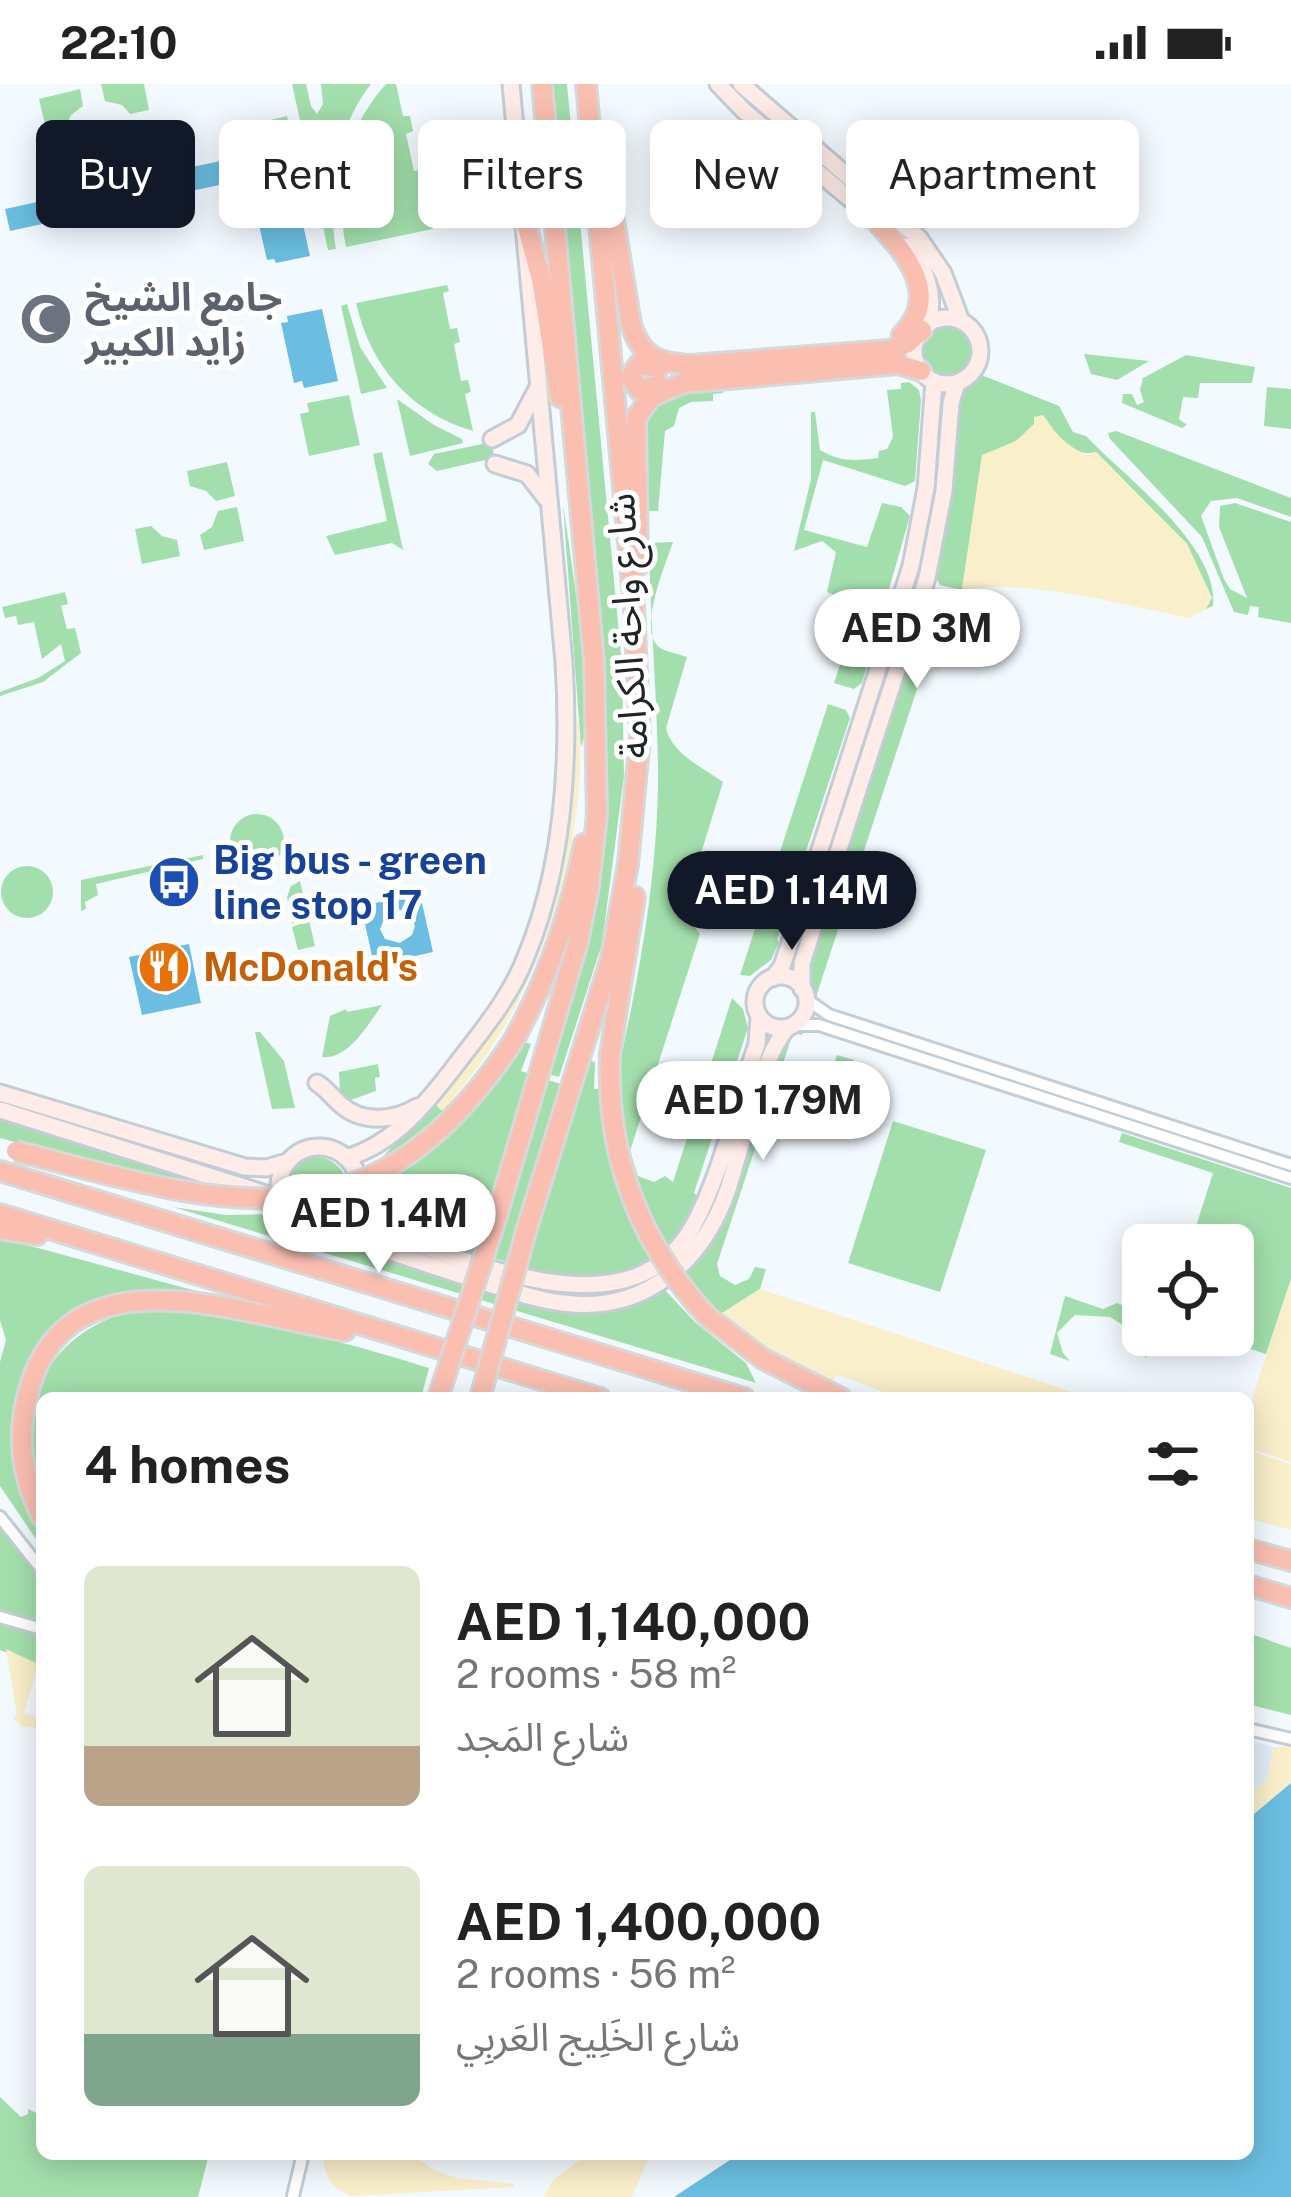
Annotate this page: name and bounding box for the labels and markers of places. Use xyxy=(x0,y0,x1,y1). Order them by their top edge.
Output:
place label: جامع الشيخ زايد الكبير xyxy=(83,274,282,365)
mosque icon: جامع الشيخ زايد الكبير xyxy=(18,291,74,347)
pin: AED 3M xyxy=(819,589,1015,691)
place label: Big bus - green line stop 17 xyxy=(213,837,487,928)
pin: AED 1.14M xyxy=(655,851,929,953)
bus stop icon: Big bus - green line stop 17 xyxy=(146,854,202,910)
restaurant icon: McDonald's xyxy=(136,939,192,995)
place label: McDonald's xyxy=(203,944,418,990)
pin: AED 1.79M xyxy=(626,1061,900,1163)
pin: AED 1.4M xyxy=(255,1174,503,1276)

